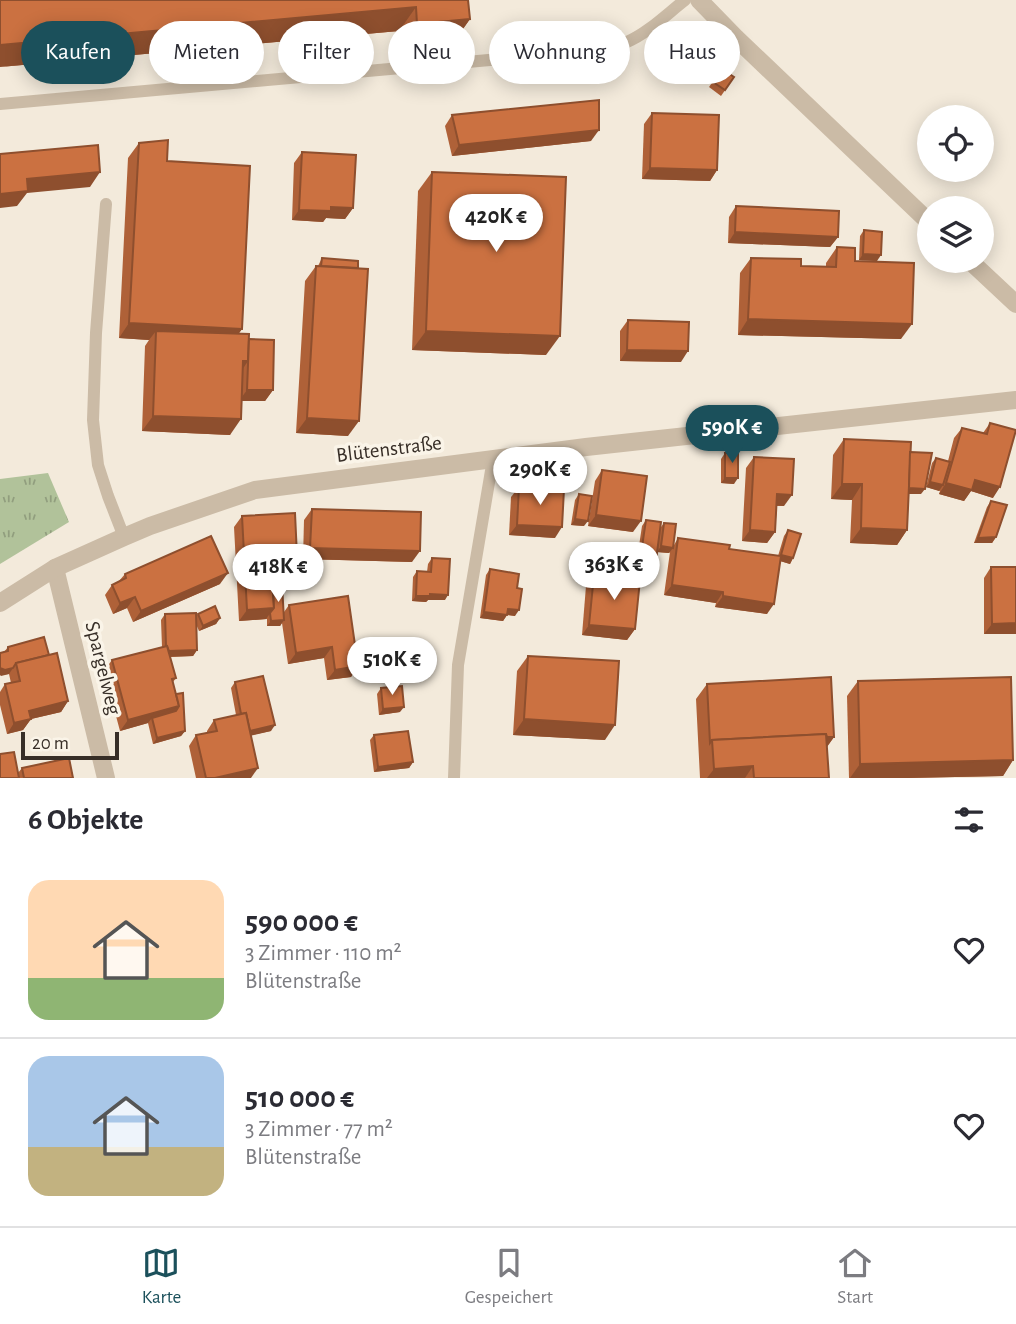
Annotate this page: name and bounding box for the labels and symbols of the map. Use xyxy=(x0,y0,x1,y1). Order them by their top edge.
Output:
pin: 420K € xyxy=(439,194,553,254)
pin: 590K € xyxy=(675,406,789,465)
street label: Blütenstraße xyxy=(335,432,443,466)
pin: 290K € xyxy=(483,448,597,507)
pin: 363K € xyxy=(557,542,671,602)
pin: 418K € xyxy=(221,544,335,604)
street label: Spargelweg xyxy=(81,619,125,718)
pin: 510K € xyxy=(335,638,449,697)
scale bar xyxy=(21,729,119,761)

